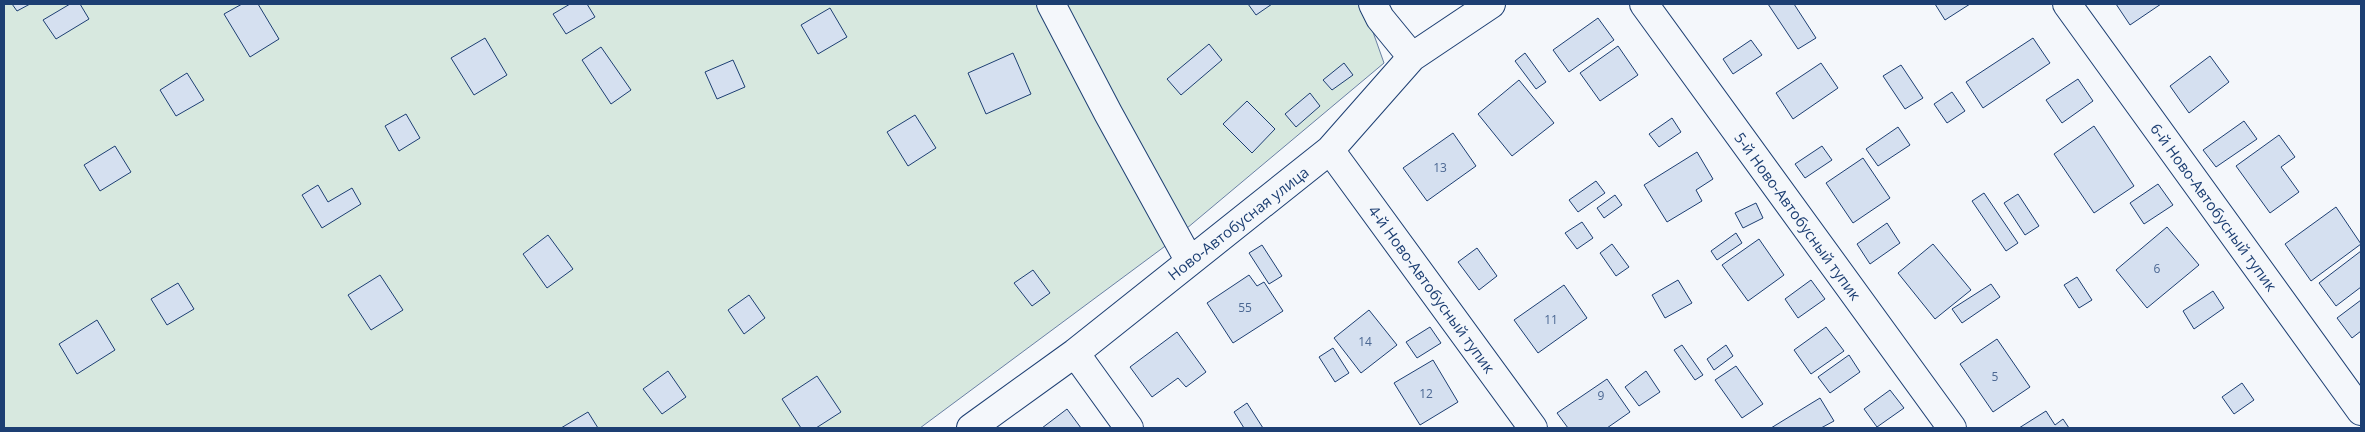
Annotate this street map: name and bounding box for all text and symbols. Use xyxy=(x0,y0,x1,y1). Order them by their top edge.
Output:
street label: 6-й Ново-Автобусный тупик xyxy=(2147,120,2281,294)
street label: 5-й Ново-Автобусный тупик xyxy=(1730,128,1866,304)
house number: 13 xyxy=(1433,159,1447,176)
street label: Ново-Автобусная улица xyxy=(1163,162,1313,284)
street label: 4-й Ново-Автобусный тупик xyxy=(1364,201,1500,377)
house number: 6 xyxy=(2154,261,2160,275)
house number: 55 xyxy=(1238,299,1252,316)
house number: 11 xyxy=(1544,311,1558,328)
house number: 14 xyxy=(1358,333,1372,350)
house number: 5 xyxy=(1992,368,1999,385)
house number: 12 xyxy=(1419,385,1433,402)
house number: 9 xyxy=(1598,387,1605,404)

